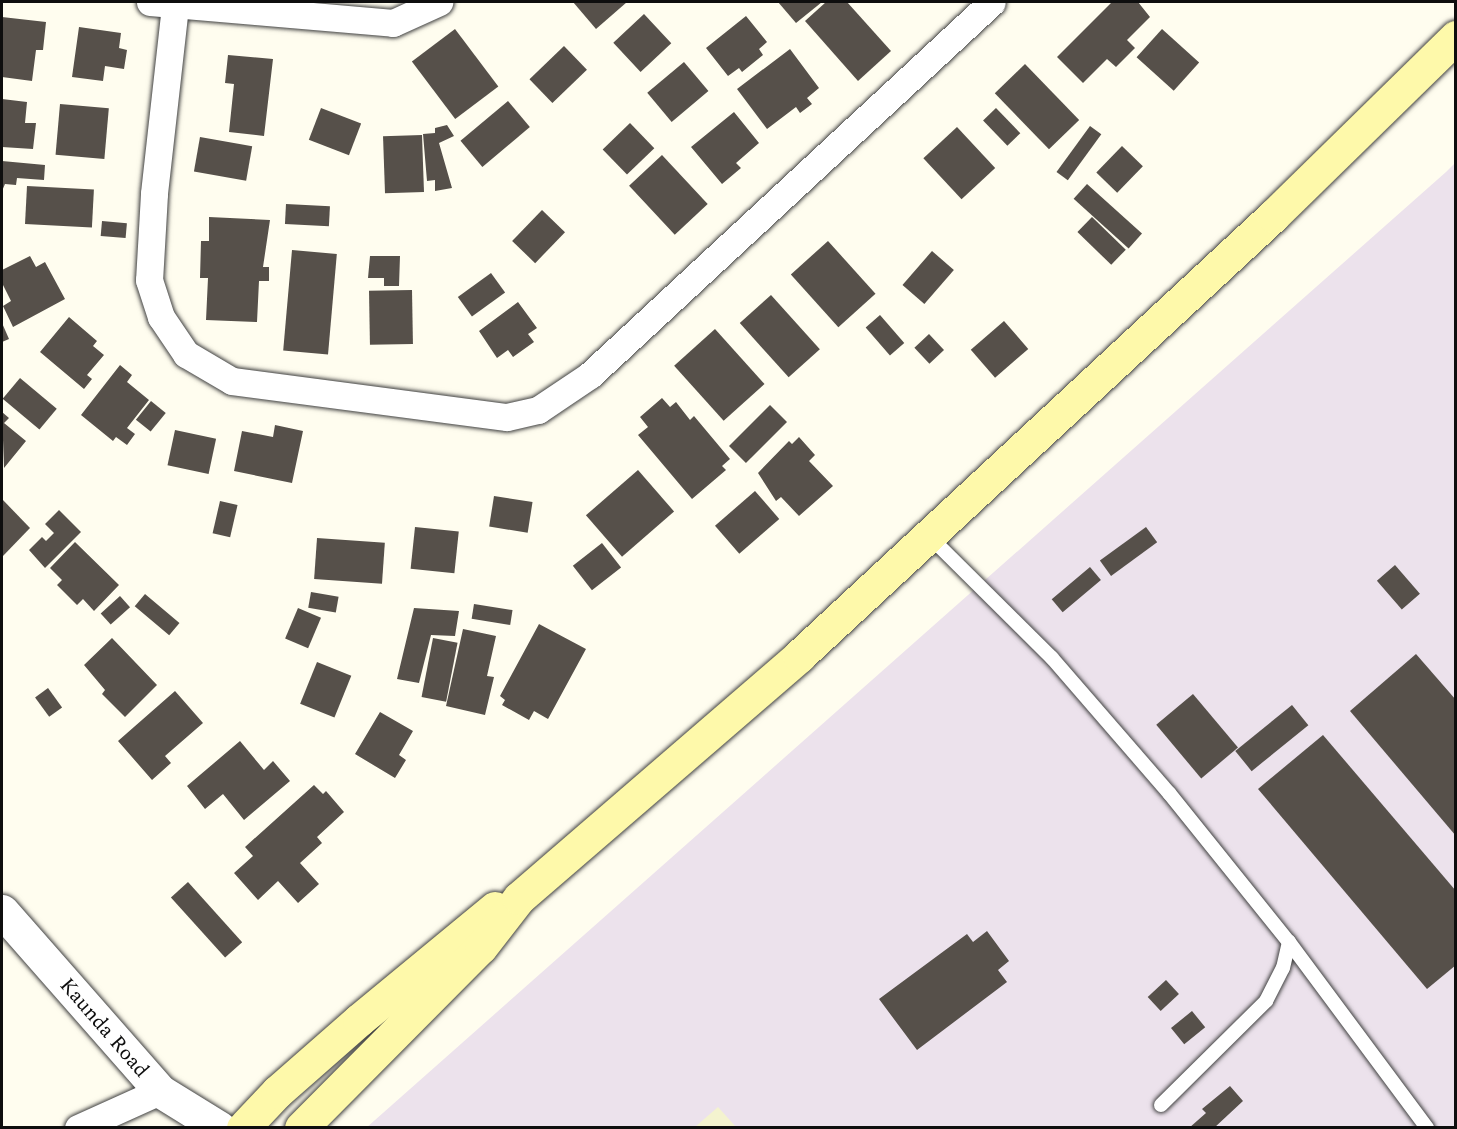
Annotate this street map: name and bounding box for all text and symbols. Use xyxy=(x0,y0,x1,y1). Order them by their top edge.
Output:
street label: Kaunda Road xyxy=(54,973,154,1083)

